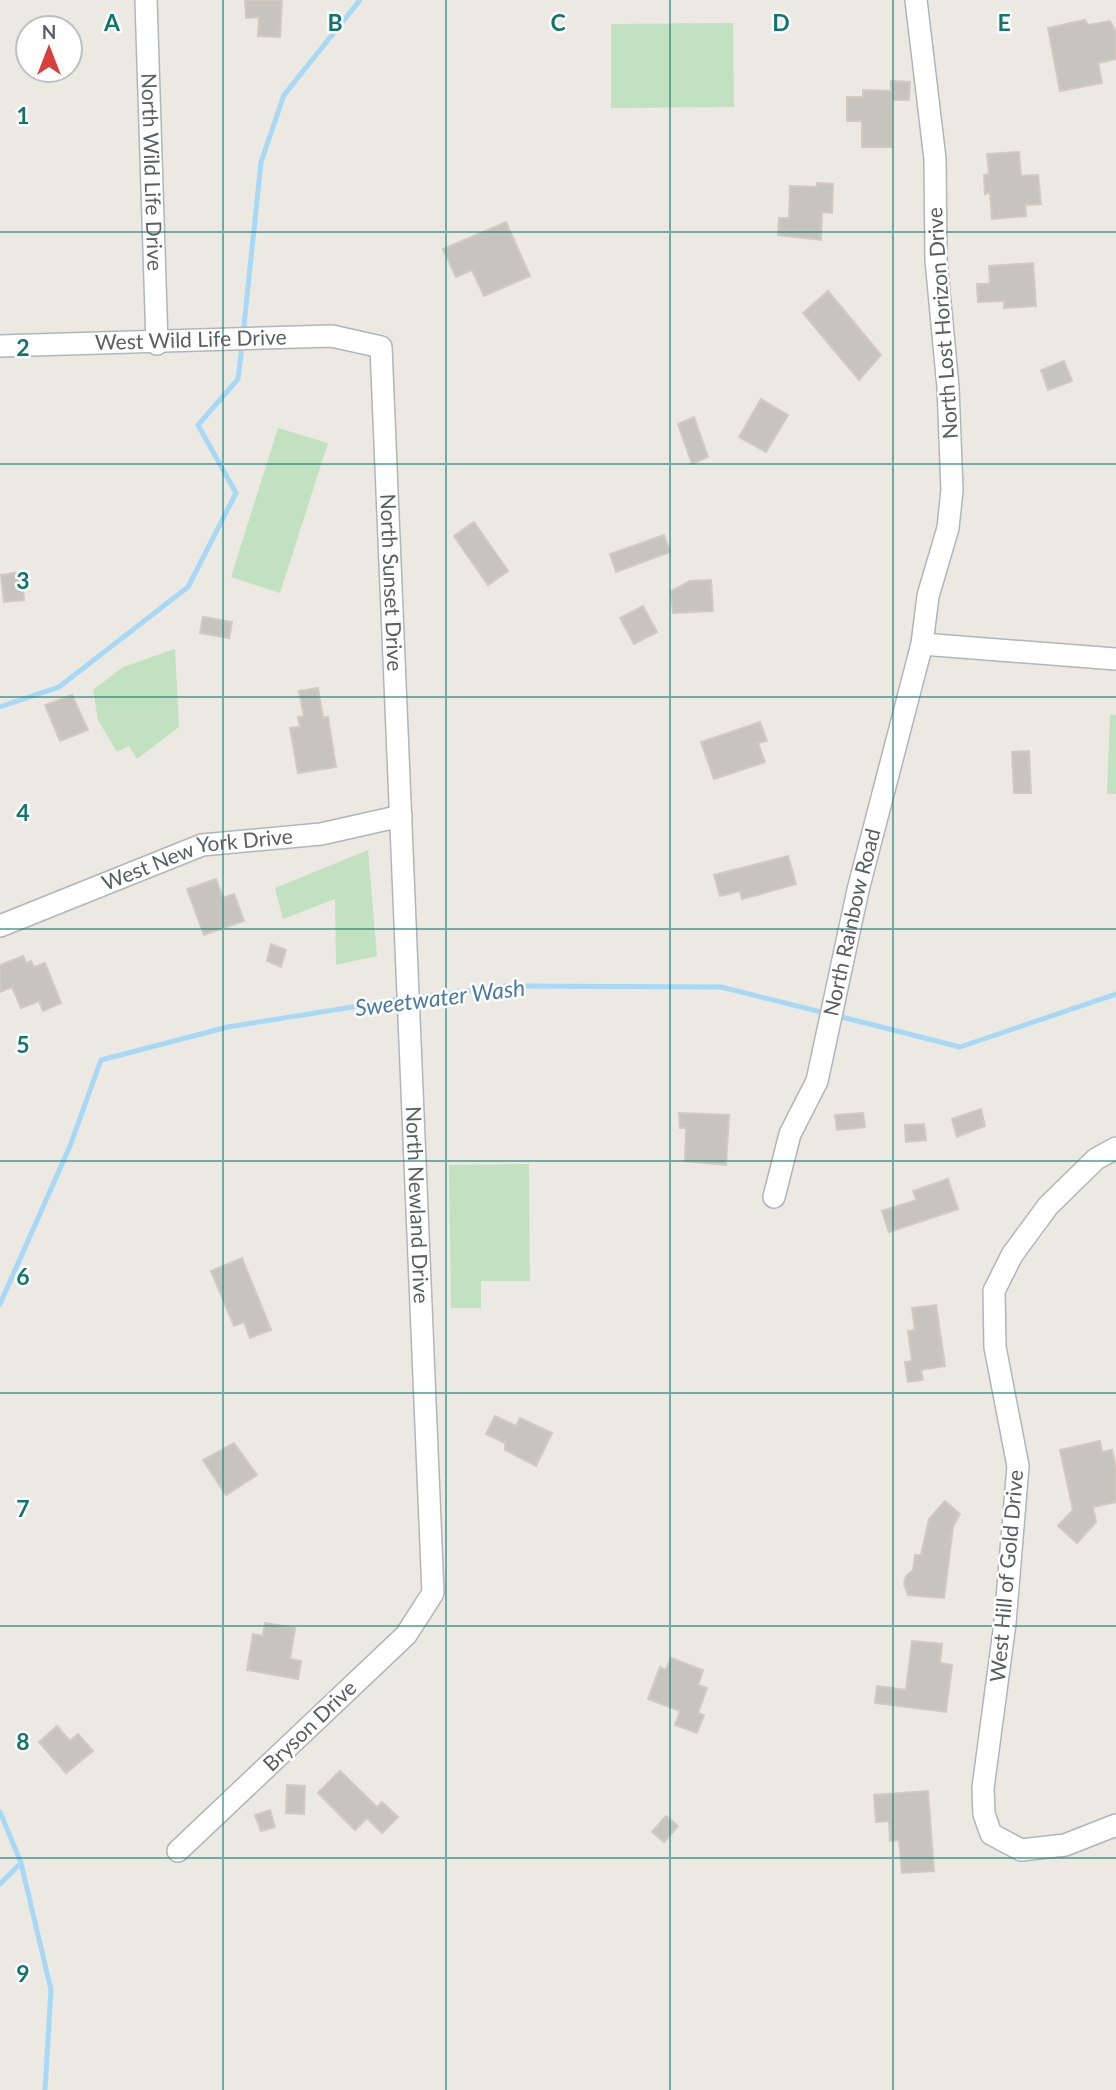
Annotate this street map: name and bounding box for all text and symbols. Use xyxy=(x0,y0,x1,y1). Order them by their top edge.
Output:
text: A xyxy=(103,8,121,36)
text: B xyxy=(327,8,343,36)
text: C xyxy=(550,8,566,36)
text: D xyxy=(772,8,790,36)
text: E xyxy=(997,8,1011,36)
north arrow xyxy=(14,14,84,84)
text: N xyxy=(42,20,56,43)
street label: North Wild Life Drive xyxy=(137,73,169,271)
text: 1 xyxy=(16,101,30,129)
street label: North Lost Horizon Drive xyxy=(921,206,962,440)
street label: West Wild Life Drive xyxy=(95,323,287,354)
text: 2 xyxy=(16,333,30,361)
street label: North Sunset Drive xyxy=(376,493,409,672)
text: 3 xyxy=(16,566,30,594)
text: 4 xyxy=(16,798,30,826)
street label: West New York Drive xyxy=(98,823,294,895)
street label: North Rainbow Road xyxy=(817,825,885,1018)
water label: Sweetwater Wash xyxy=(353,973,527,1021)
text: 5 xyxy=(16,1030,30,1058)
street label: North Newland Drive xyxy=(402,1106,435,1304)
text: 6 xyxy=(16,1262,30,1290)
street label: West Hill of Gold Drive xyxy=(984,1469,1027,1683)
text: 7 xyxy=(16,1494,30,1522)
street label: Bryson Drive xyxy=(257,1674,361,1776)
text: 8 xyxy=(16,1727,30,1755)
text: 9 xyxy=(16,1959,30,1987)

